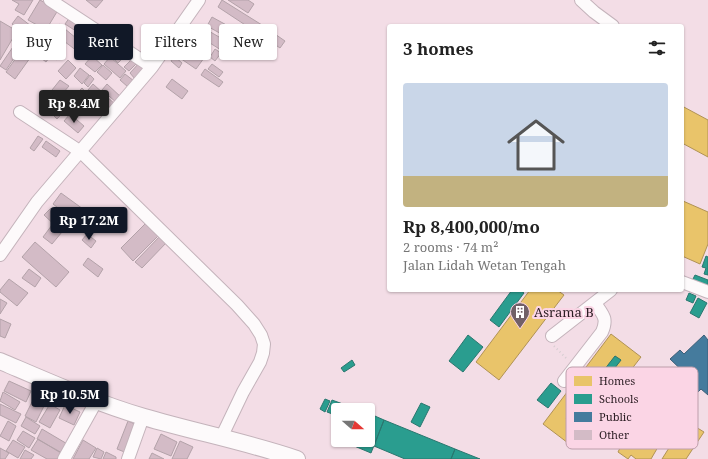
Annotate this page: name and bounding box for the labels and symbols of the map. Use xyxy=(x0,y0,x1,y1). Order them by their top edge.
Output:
pin: Rp 8.4M xyxy=(37,90,111,124)
pin: Rp 17.2M xyxy=(48,207,130,241)
building icon: Asrama B xyxy=(509,301,531,329)
place label: Asrama B xyxy=(534,303,594,321)
legend xyxy=(566,367,698,449)
text: Homes xyxy=(599,373,635,388)
pin: Rp 10.5M xyxy=(29,381,111,415)
text: Schools xyxy=(599,391,638,406)
north arrow xyxy=(331,403,375,447)
text: Public xyxy=(599,409,632,424)
text: Other xyxy=(599,427,630,442)

